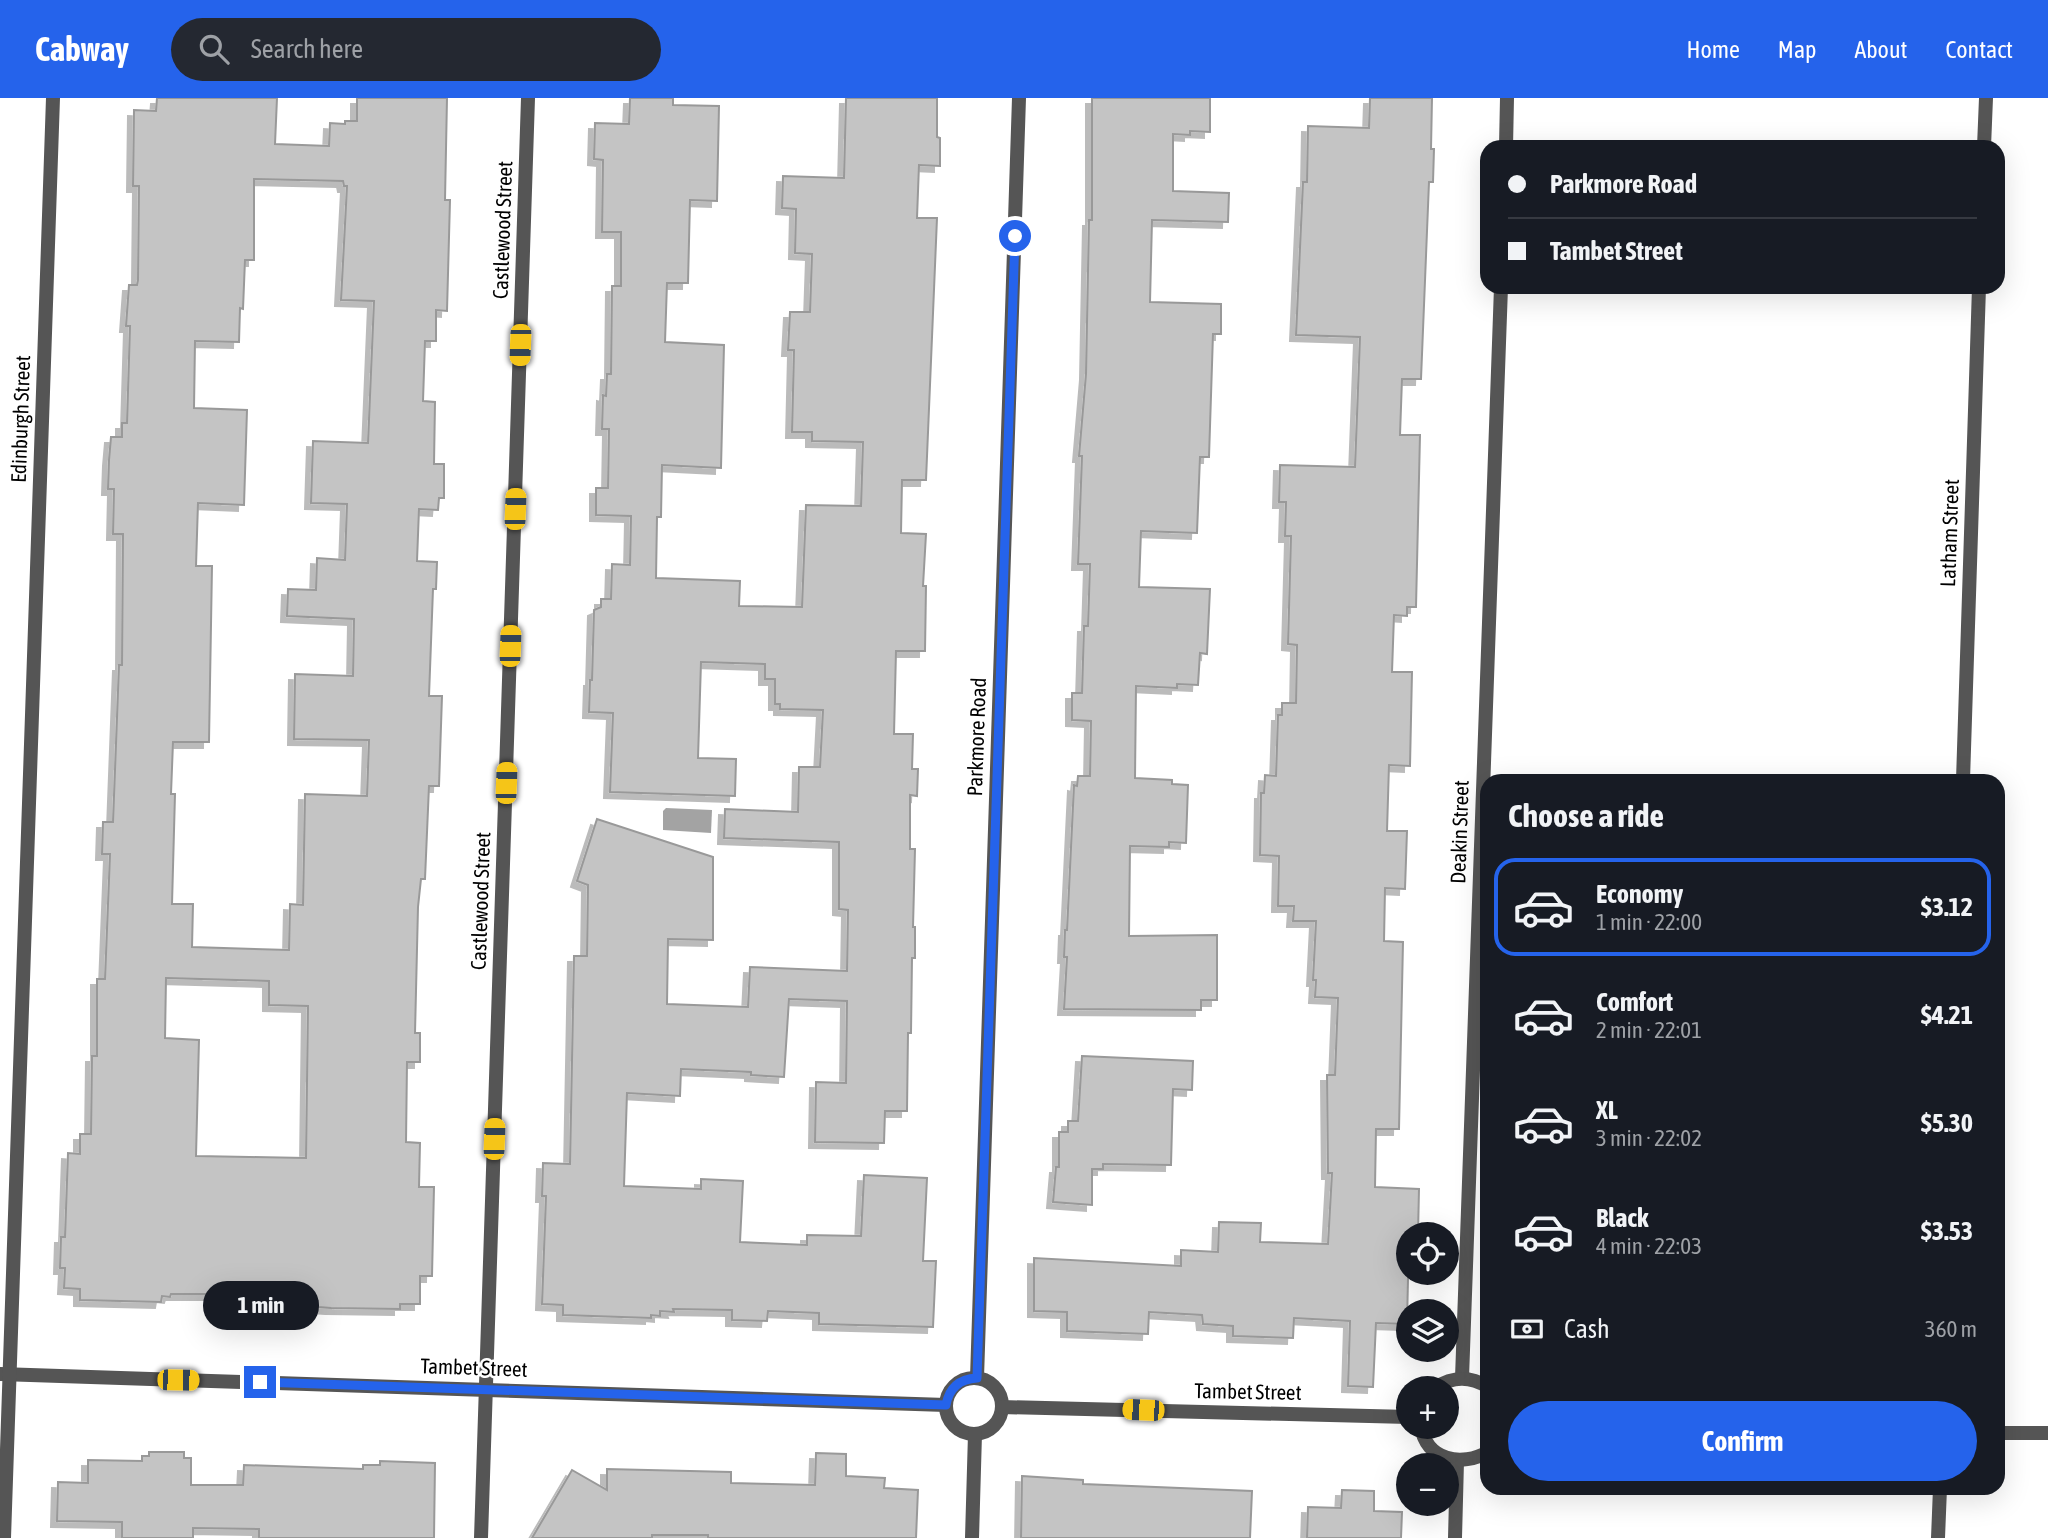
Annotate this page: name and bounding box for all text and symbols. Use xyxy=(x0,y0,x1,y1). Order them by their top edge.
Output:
search box xyxy=(171,18,661,81)
text: Cabway xyxy=(35,30,129,68)
icon: search xyxy=(195,30,233,68)
text: Search here xyxy=(251,34,363,64)
text: Home xyxy=(1686,36,1740,63)
text: Map xyxy=(1778,36,1816,63)
text: About xyxy=(1854,36,1907,63)
text: Contact xyxy=(1945,36,2013,63)
street label: Castlewood Street xyxy=(488,160,516,300)
text: Parkmore Road xyxy=(1550,169,1697,199)
route start xyxy=(999,220,1031,252)
text: Tambet Street xyxy=(1550,236,1683,266)
car xyxy=(509,324,532,366)
street label: Edinburgh Street xyxy=(6,355,34,483)
street label: Latham Street xyxy=(1935,479,1963,587)
car xyxy=(504,488,527,530)
car xyxy=(499,625,522,667)
street label: Parkmore Road xyxy=(962,677,990,797)
car xyxy=(495,762,518,804)
street label: Deakin Street xyxy=(1445,780,1473,884)
text: Choose a ride xyxy=(1508,797,1664,834)
street label: Castlewood Street xyxy=(466,831,494,971)
icon: car xyxy=(1512,876,1575,939)
text: Economy xyxy=(1596,879,1683,909)
text: $3.12 xyxy=(1921,892,1973,922)
text: 1 min · 22:00 xyxy=(1596,909,1702,935)
icon: car xyxy=(1512,984,1575,1047)
text: Comfort xyxy=(1596,987,1673,1017)
text: $4.21 xyxy=(1921,1000,1973,1030)
text: 2 min · 22:01 xyxy=(1596,1017,1702,1043)
icon: car xyxy=(1512,1092,1575,1155)
text: XL xyxy=(1596,1095,1618,1125)
text: $5.30 xyxy=(1921,1108,1973,1138)
car xyxy=(483,1118,506,1160)
text: 3 min · 22:02 xyxy=(1596,1125,1702,1151)
icon: car xyxy=(1512,1200,1575,1263)
text: Black xyxy=(1596,1203,1648,1233)
text: $3.53 xyxy=(1921,1216,1973,1246)
map controls xyxy=(1396,1222,1459,1516)
button: locate xyxy=(1396,1222,1459,1285)
text: 4 min · 22:03 xyxy=(1596,1233,1702,1259)
callout: 1 min xyxy=(202,1280,318,1330)
text: 1 min xyxy=(238,1292,284,1318)
button: layers xyxy=(1396,1299,1459,1362)
icon: cash xyxy=(1508,1310,1546,1348)
text: Cash xyxy=(1564,1314,1610,1344)
text: 360 m xyxy=(1925,1316,1977,1342)
street label: Tambet Street xyxy=(420,1353,528,1381)
route end xyxy=(244,1366,276,1398)
car xyxy=(157,1369,200,1391)
button: + xyxy=(1396,1376,1459,1439)
street label: Tambet Street xyxy=(1194,1378,1302,1404)
car xyxy=(1122,1399,1165,1421)
button: Confirm xyxy=(1508,1401,1977,1481)
button: − xyxy=(1396,1453,1459,1516)

